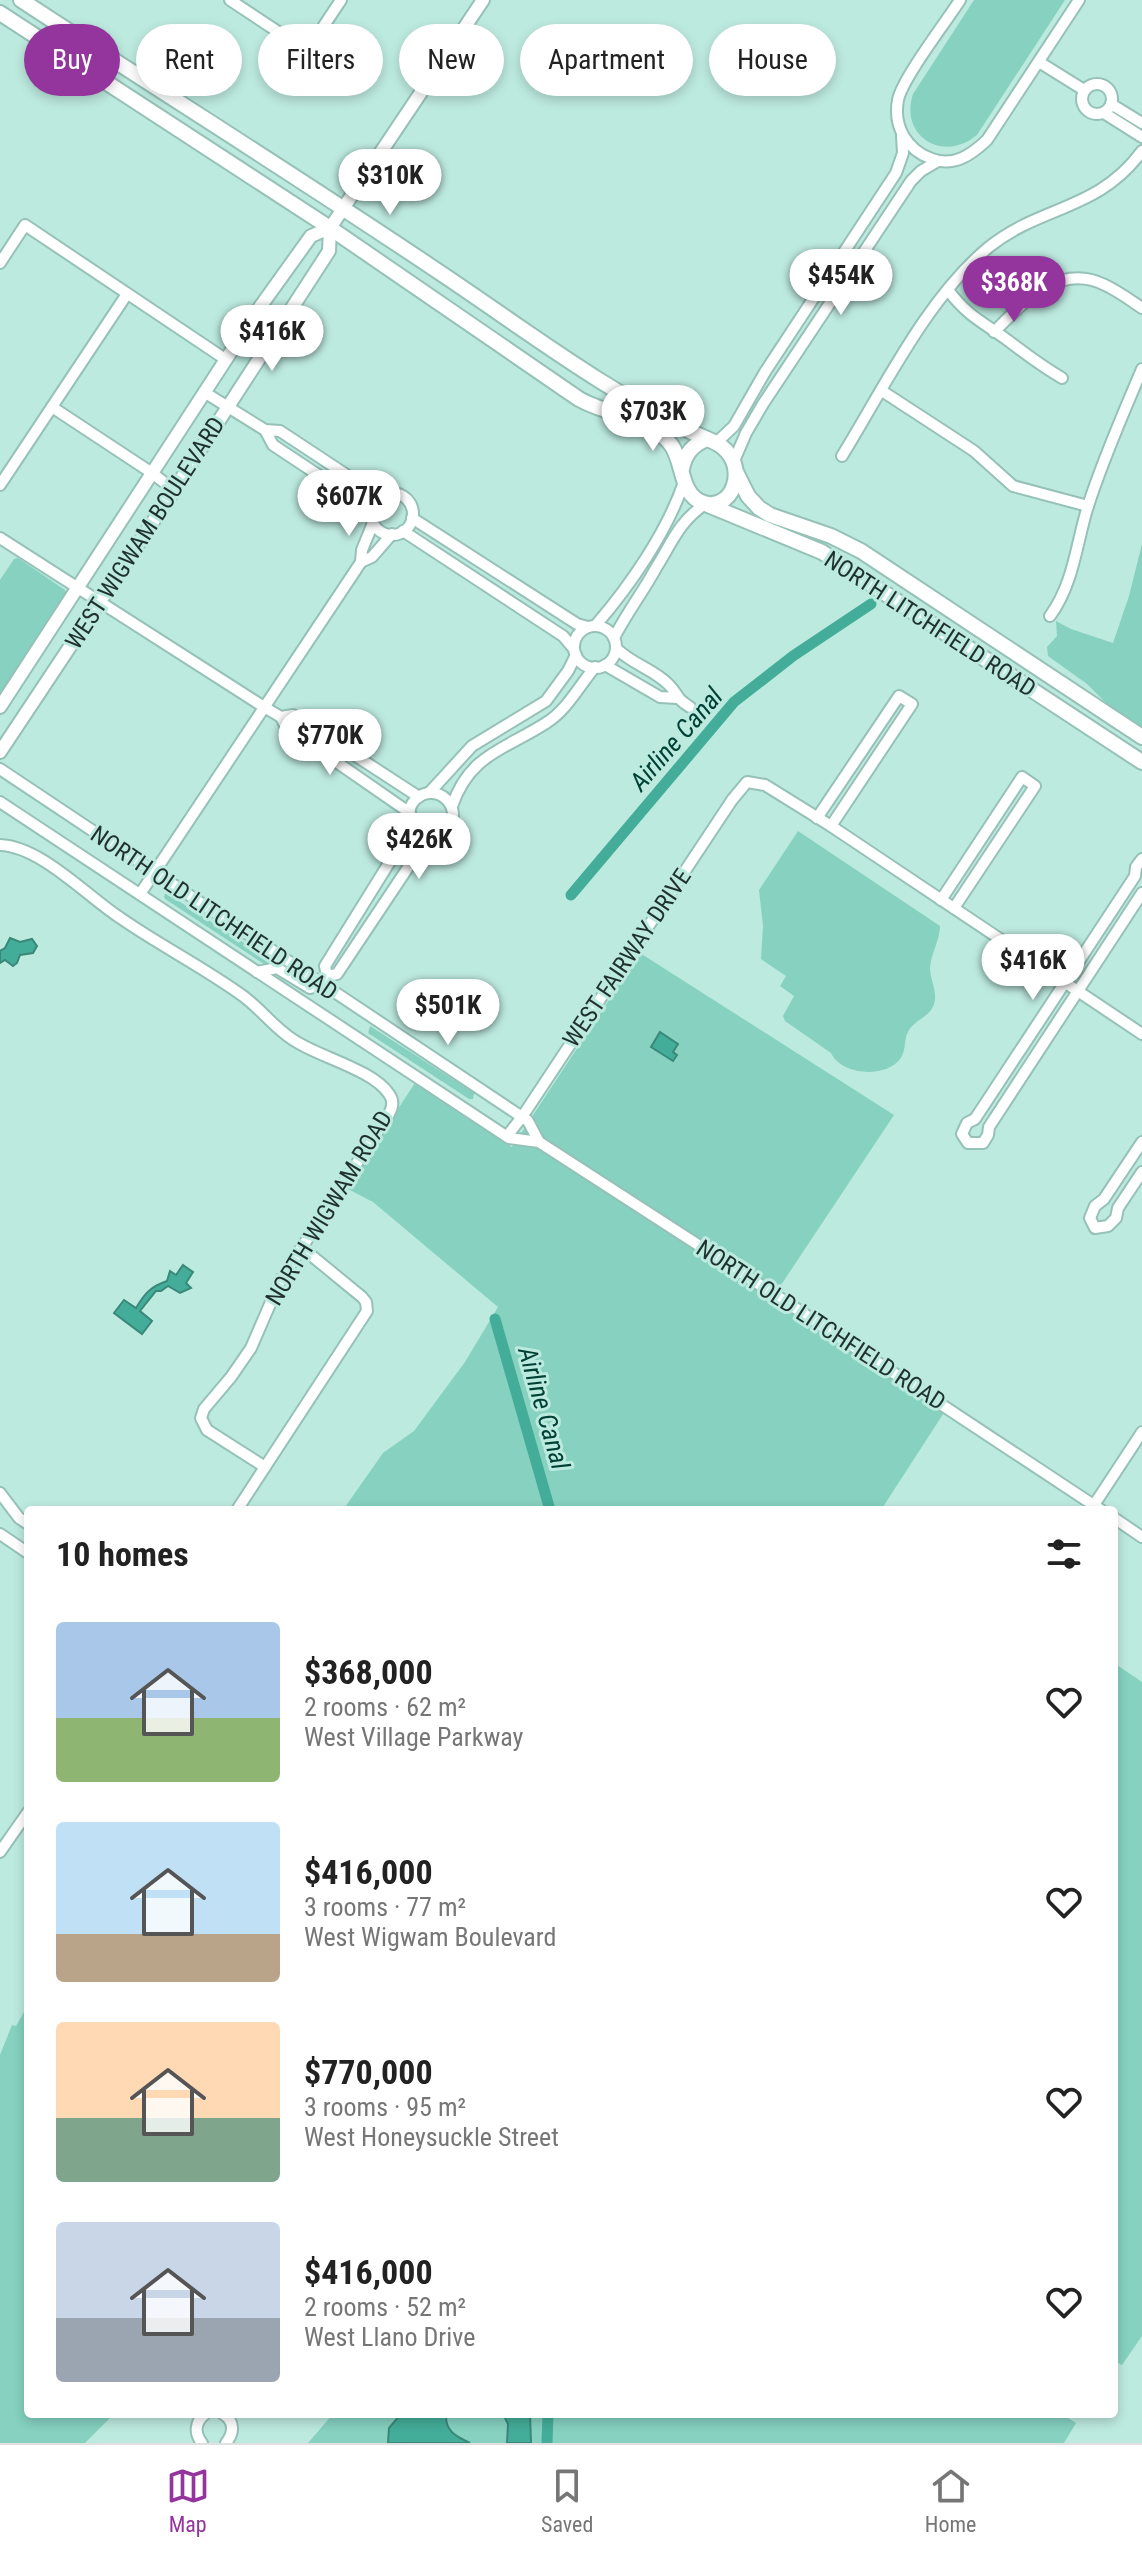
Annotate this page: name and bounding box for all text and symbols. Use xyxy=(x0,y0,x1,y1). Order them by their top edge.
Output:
chip: Buy xyxy=(24,24,120,96)
chip: Rent xyxy=(136,24,242,96)
chip: Filters xyxy=(258,24,383,96)
chip: New xyxy=(399,24,504,96)
chip: Apartment xyxy=(520,24,693,96)
chip: House xyxy=(709,24,836,96)
pin: $310K xyxy=(334,149,446,217)
text: $310K xyxy=(357,160,423,190)
pin: $454K xyxy=(785,249,897,317)
pin: $368K xyxy=(958,256,1070,324)
text: $454K xyxy=(808,260,874,290)
text: $368K xyxy=(981,267,1047,297)
pin: $416K xyxy=(216,305,328,373)
text: $416K xyxy=(239,316,305,346)
pin: $703K xyxy=(597,385,709,453)
text: $703K xyxy=(620,396,686,426)
street label: WEST WIGWAM BOULEVARD xyxy=(59,412,231,654)
pin: $607K xyxy=(293,470,405,538)
text: $607K xyxy=(316,481,382,511)
street label: NORTH LITCHFIELD ROAD xyxy=(819,545,1041,703)
water label: Airline Canal xyxy=(623,681,729,797)
pin: $770K xyxy=(274,709,386,777)
text: $770K xyxy=(297,720,363,750)
pin: $426K xyxy=(363,813,475,881)
street label: NORTH OLD LITCHFIELD ROAD xyxy=(85,820,343,1006)
text: $426K xyxy=(386,824,452,854)
street label: WEST FAIRWAY DRIVE xyxy=(557,864,697,1052)
pin: $416K xyxy=(977,934,1089,1002)
text: $416K xyxy=(1000,945,1066,975)
pin: $501K xyxy=(392,979,504,1047)
text: $501K xyxy=(415,990,481,1020)
street label: NORTH WIGWAM ROAD xyxy=(260,1106,398,1310)
street label: NORTH OLD LITCHFIELD ROAD xyxy=(691,1234,951,1416)
water label: Airline Canal xyxy=(512,1342,576,1474)
icon: filters xyxy=(1042,1532,1086,1576)
text: 10 homes xyxy=(56,1534,189,1574)
text: $368,000 xyxy=(304,1652,433,1692)
icon: home xyxy=(120,1654,216,1750)
icon: heart xyxy=(1042,1680,1086,1724)
text: 2 rooms · 62 m² xyxy=(304,1692,466,1722)
text: West Village Parkway xyxy=(304,1722,523,1752)
text: $416,000 xyxy=(304,1852,433,1892)
icon: home xyxy=(120,1854,216,1950)
icon: heart xyxy=(1042,1880,1086,1924)
text: 3 rooms · 77 m² xyxy=(304,1892,466,1922)
text: West Wigwam Boulevard xyxy=(304,1922,556,1952)
text: $770,000 xyxy=(304,2052,433,2092)
icon: home xyxy=(120,2054,216,2150)
icon: heart xyxy=(1042,2080,1086,2124)
text: 3 rooms · 95 m² xyxy=(304,2092,466,2122)
text: West Honeysuckle Street xyxy=(304,2122,559,2152)
text: $416,000 xyxy=(304,2252,433,2292)
icon: home xyxy=(120,2254,216,2350)
icon: heart xyxy=(1042,2280,1086,2324)
text: 2 rooms · 52 m² xyxy=(304,2292,466,2322)
text: West Llano Drive xyxy=(304,2322,475,2352)
tab: Map xyxy=(166,2464,210,2537)
tab: Saved xyxy=(541,2464,593,2537)
tab: Home xyxy=(925,2464,976,2537)

